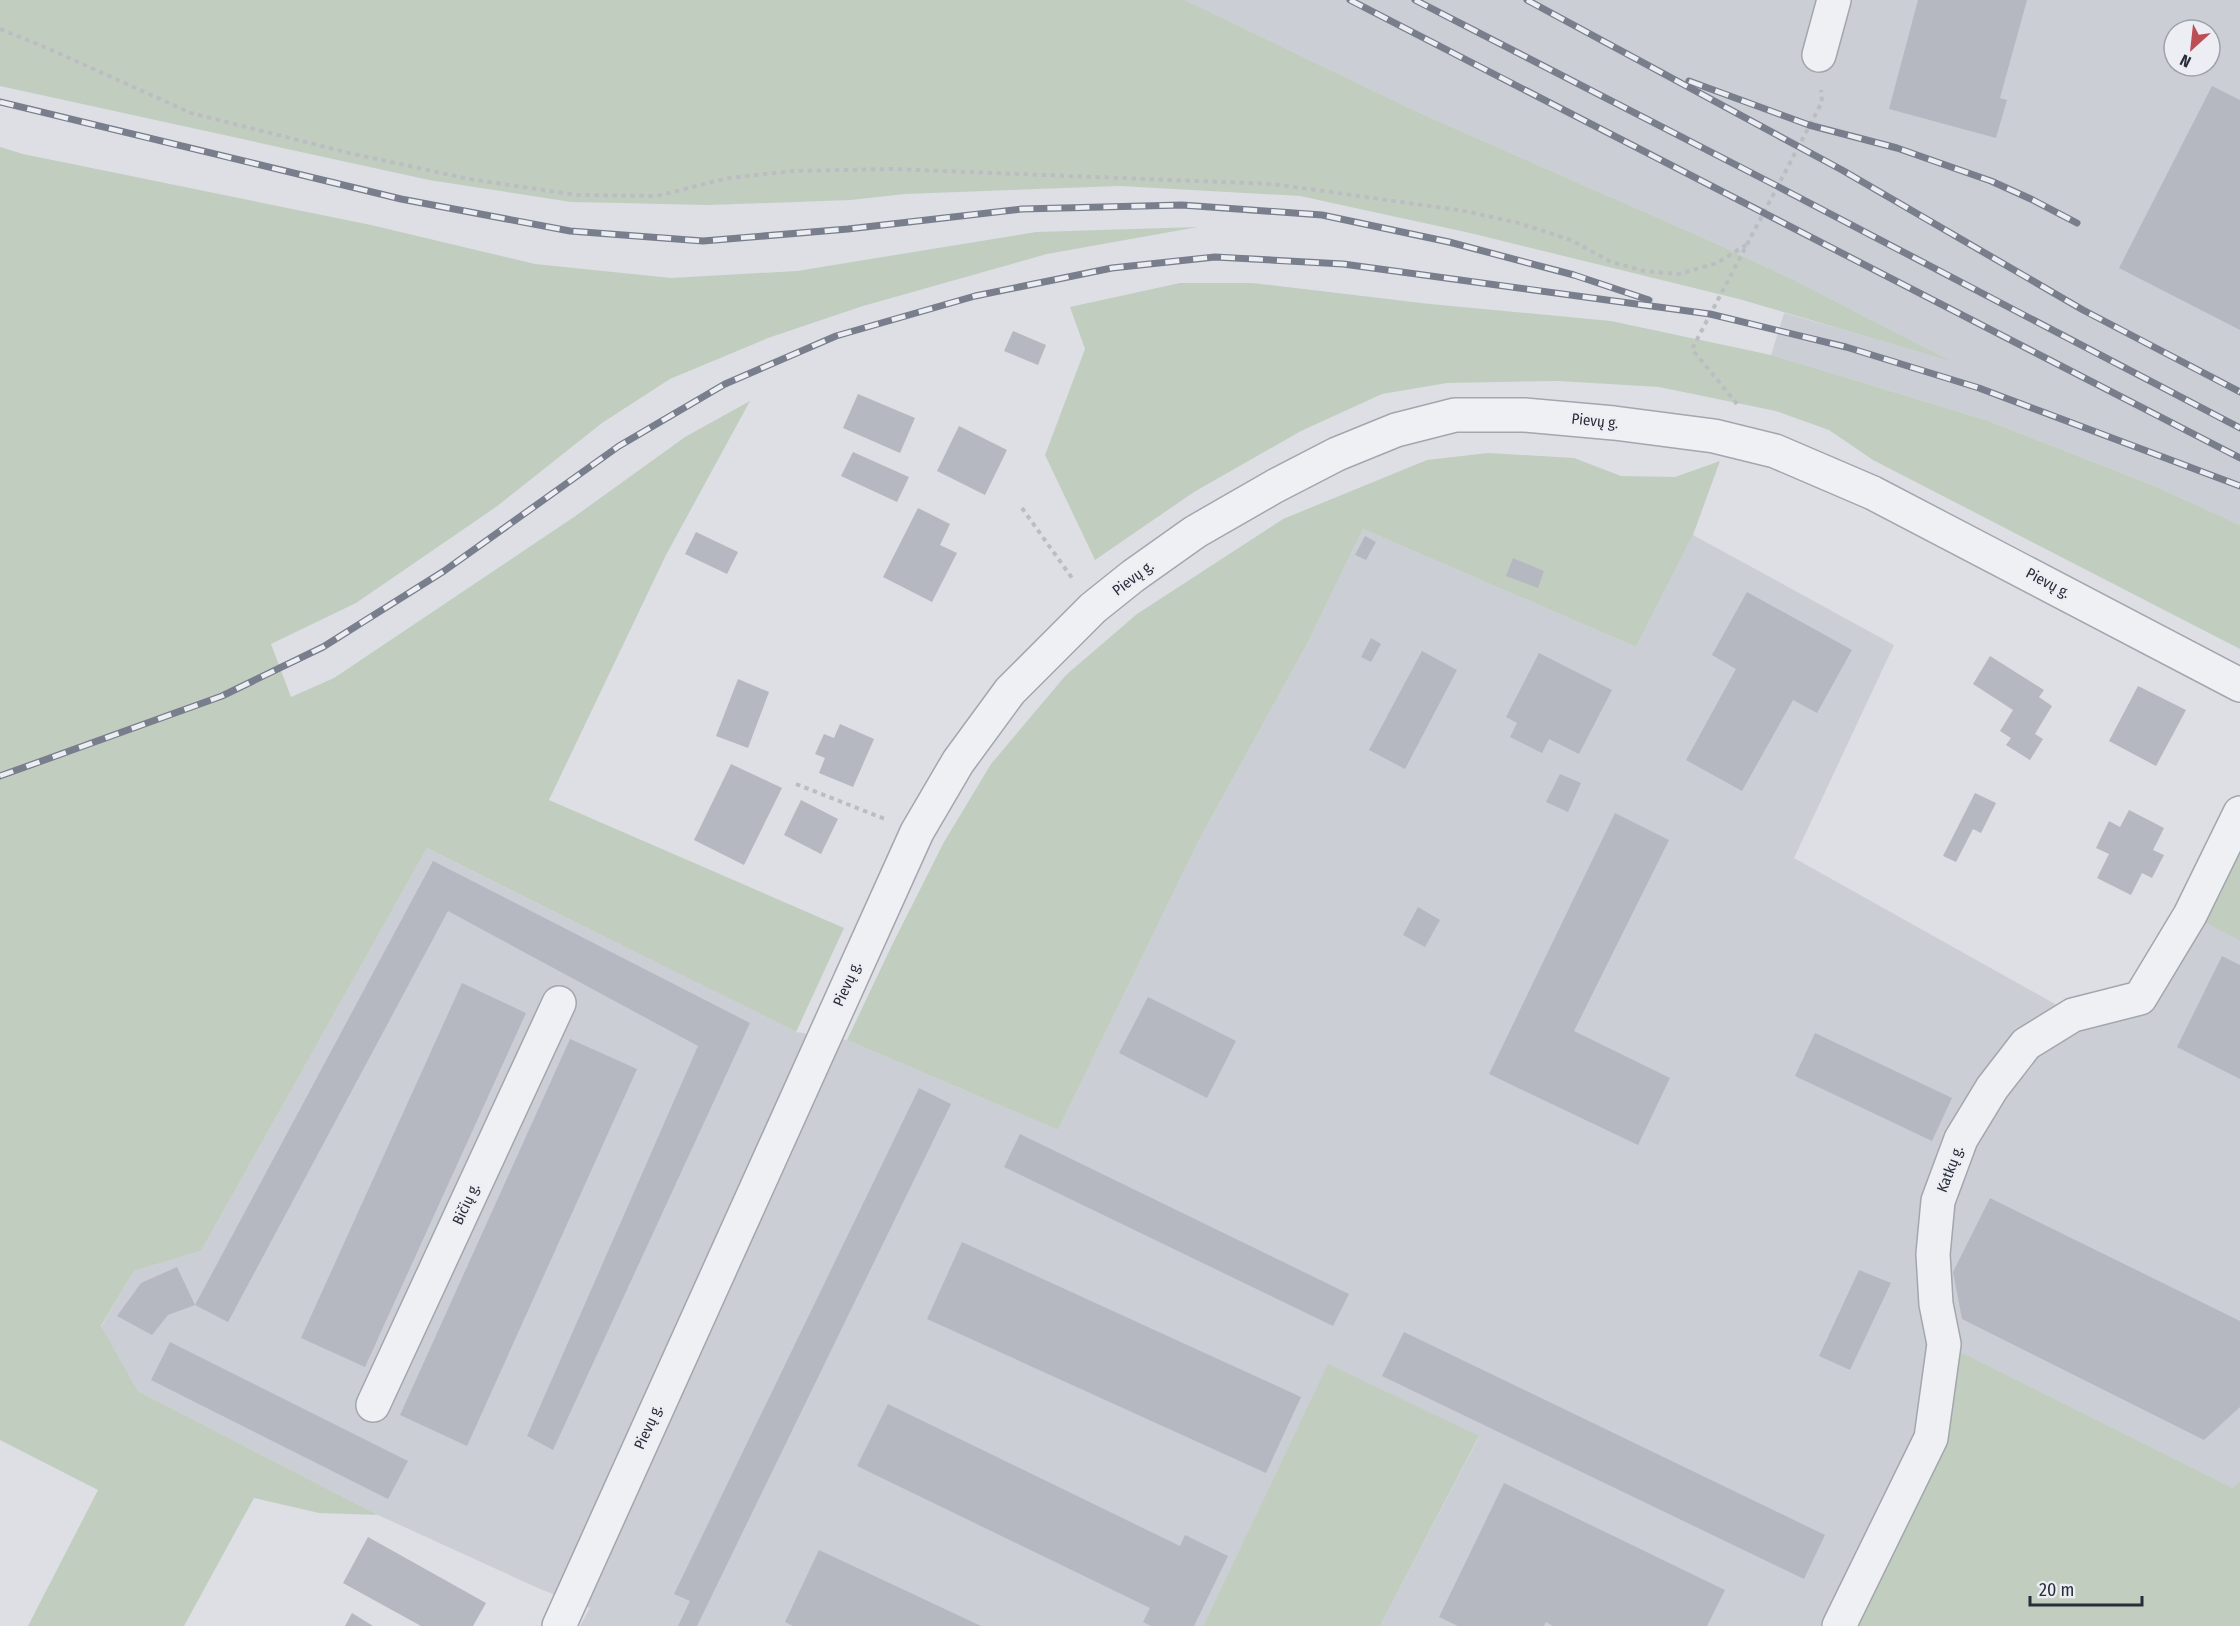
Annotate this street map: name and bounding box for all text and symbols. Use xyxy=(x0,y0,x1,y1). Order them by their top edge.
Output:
north arrow xyxy=(2162,18,2222,78)
text: N xyxy=(2177,50,2194,72)
street label: Pievų g. xyxy=(1571,410,1619,432)
street label: Pievų g. xyxy=(1109,557,1157,599)
street label: Pievų g. xyxy=(2023,564,2073,602)
street label: Pievų g. xyxy=(829,959,865,1009)
street label: Katkų g. xyxy=(1933,1143,1967,1195)
street label: Bičių g. xyxy=(449,1180,483,1228)
street label: Pievų g. xyxy=(630,1402,666,1452)
scale bar xyxy=(2030,1569,2142,1607)
text: 20 m xyxy=(2039,1579,2074,1601)

